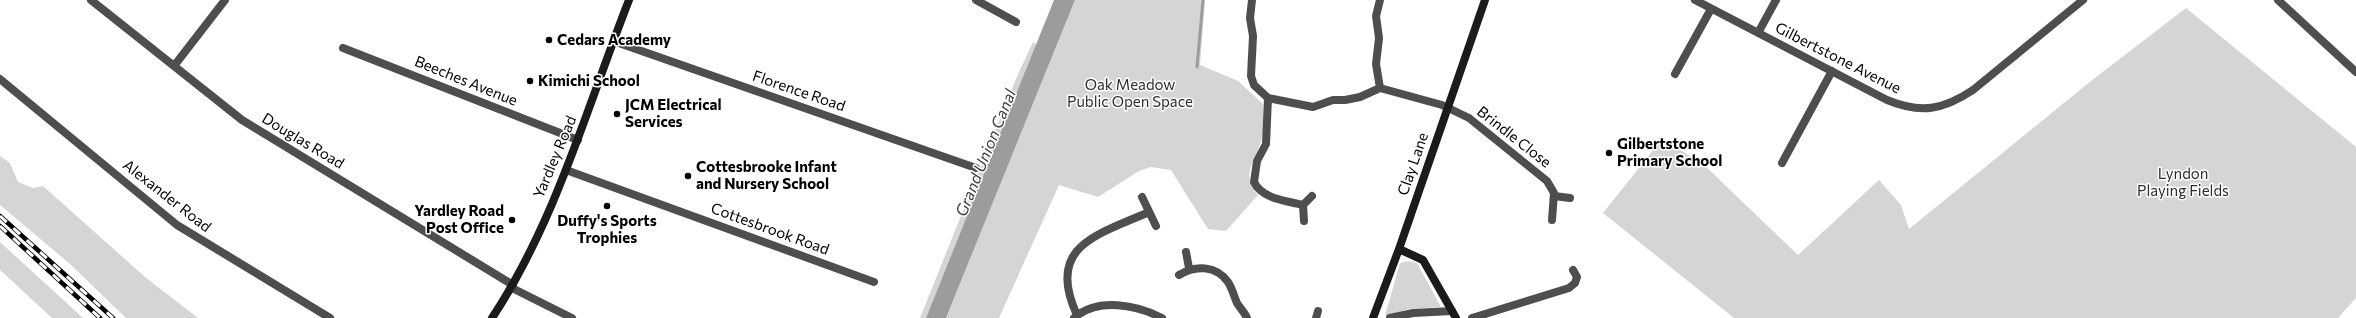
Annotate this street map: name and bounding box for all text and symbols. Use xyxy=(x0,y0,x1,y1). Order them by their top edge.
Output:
street label: Gilbertstone Avenue xyxy=(1772,18,1904,98)
place label: Cedars Academy xyxy=(557,31,671,49)
marker: Cedars Academy xyxy=(544,35,554,45)
street label: Beeches Avenue xyxy=(412,52,520,110)
street label: Florence Road xyxy=(750,67,848,115)
place label: Kimichi School xyxy=(538,72,640,90)
marker: Kimichi School xyxy=(525,76,535,86)
park label: Oak Meadow Public Open Space xyxy=(1067,76,1193,111)
water label: Grand Union Canal xyxy=(952,87,1020,219)
place label: JCM Electrical Services xyxy=(625,96,722,131)
street label: Brindle Close xyxy=(1473,103,1555,171)
street label: Douglas Road xyxy=(259,109,347,173)
marker: JCM Electrical Services xyxy=(612,109,622,119)
street label: Yardley Road xyxy=(530,113,580,201)
street label: Clay Lane xyxy=(1394,130,1432,198)
place label: Gilbertstone Primary School xyxy=(1617,135,1722,170)
marker: Gilbertstone Primary School xyxy=(1604,148,1614,158)
street label: Alexander Road xyxy=(119,156,215,236)
place label: Cottesbrooke Infant and Nursery School xyxy=(696,158,837,193)
park label: Lyndon Playing Fields xyxy=(2137,165,2229,200)
marker: Cottesbrooke Infant and Nursery School xyxy=(683,171,693,181)
street label: Cottesbrook Road xyxy=(708,199,832,259)
marker: Duffy's Sports Trophies xyxy=(602,201,612,211)
place label: Yardley Road Post Office xyxy=(414,202,504,237)
place label: Duffy's Sports Trophies xyxy=(557,212,657,247)
marker: Yardley Road Post Office xyxy=(507,215,517,225)

